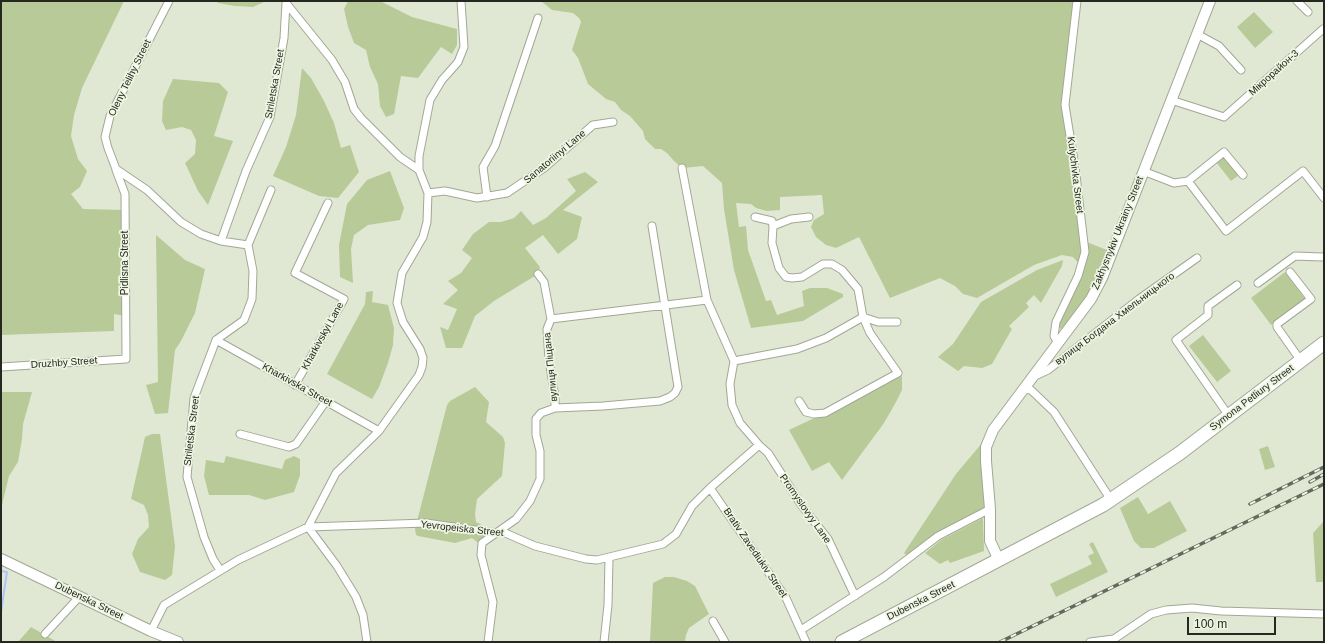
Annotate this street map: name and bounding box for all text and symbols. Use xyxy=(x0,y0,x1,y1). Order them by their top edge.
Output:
street label: Oleny Telihy Street xyxy=(106,38,154,118)
street label: Striletska Street xyxy=(263,48,287,120)
street label: Мікрорайон-3 xyxy=(1247,48,1301,98)
street label: Sanatoriinyi Lane xyxy=(522,128,588,186)
street label: Kulychivka Street xyxy=(1064,136,1086,214)
street label: Zakhysnykiv Ukrainy Street xyxy=(1090,175,1146,291)
street label: Pidlisna Street xyxy=(119,231,131,295)
street label: вулиця Богдана Хмельницького xyxy=(1053,270,1177,368)
street label: Kharkivskyi Lane xyxy=(299,300,347,372)
street label: вулиця Піщана xyxy=(541,332,561,402)
street label: Druzhby Street xyxy=(30,355,98,371)
street label: Kharkivska Street xyxy=(260,361,334,409)
street label: Symona Petliury Street xyxy=(1208,362,1296,434)
street label: Striletska Street xyxy=(182,395,202,467)
street label: Promyslovyy Lane xyxy=(777,472,833,546)
street label: Brativ Zavediukiv Street xyxy=(721,506,789,600)
street label: Yevropeiska Street xyxy=(420,519,504,539)
street label: Dubenska Street xyxy=(53,579,125,623)
street label: Dubenska Street xyxy=(885,579,957,623)
scale bar xyxy=(1189,609,1278,635)
text: 100 m xyxy=(1194,617,1227,631)

